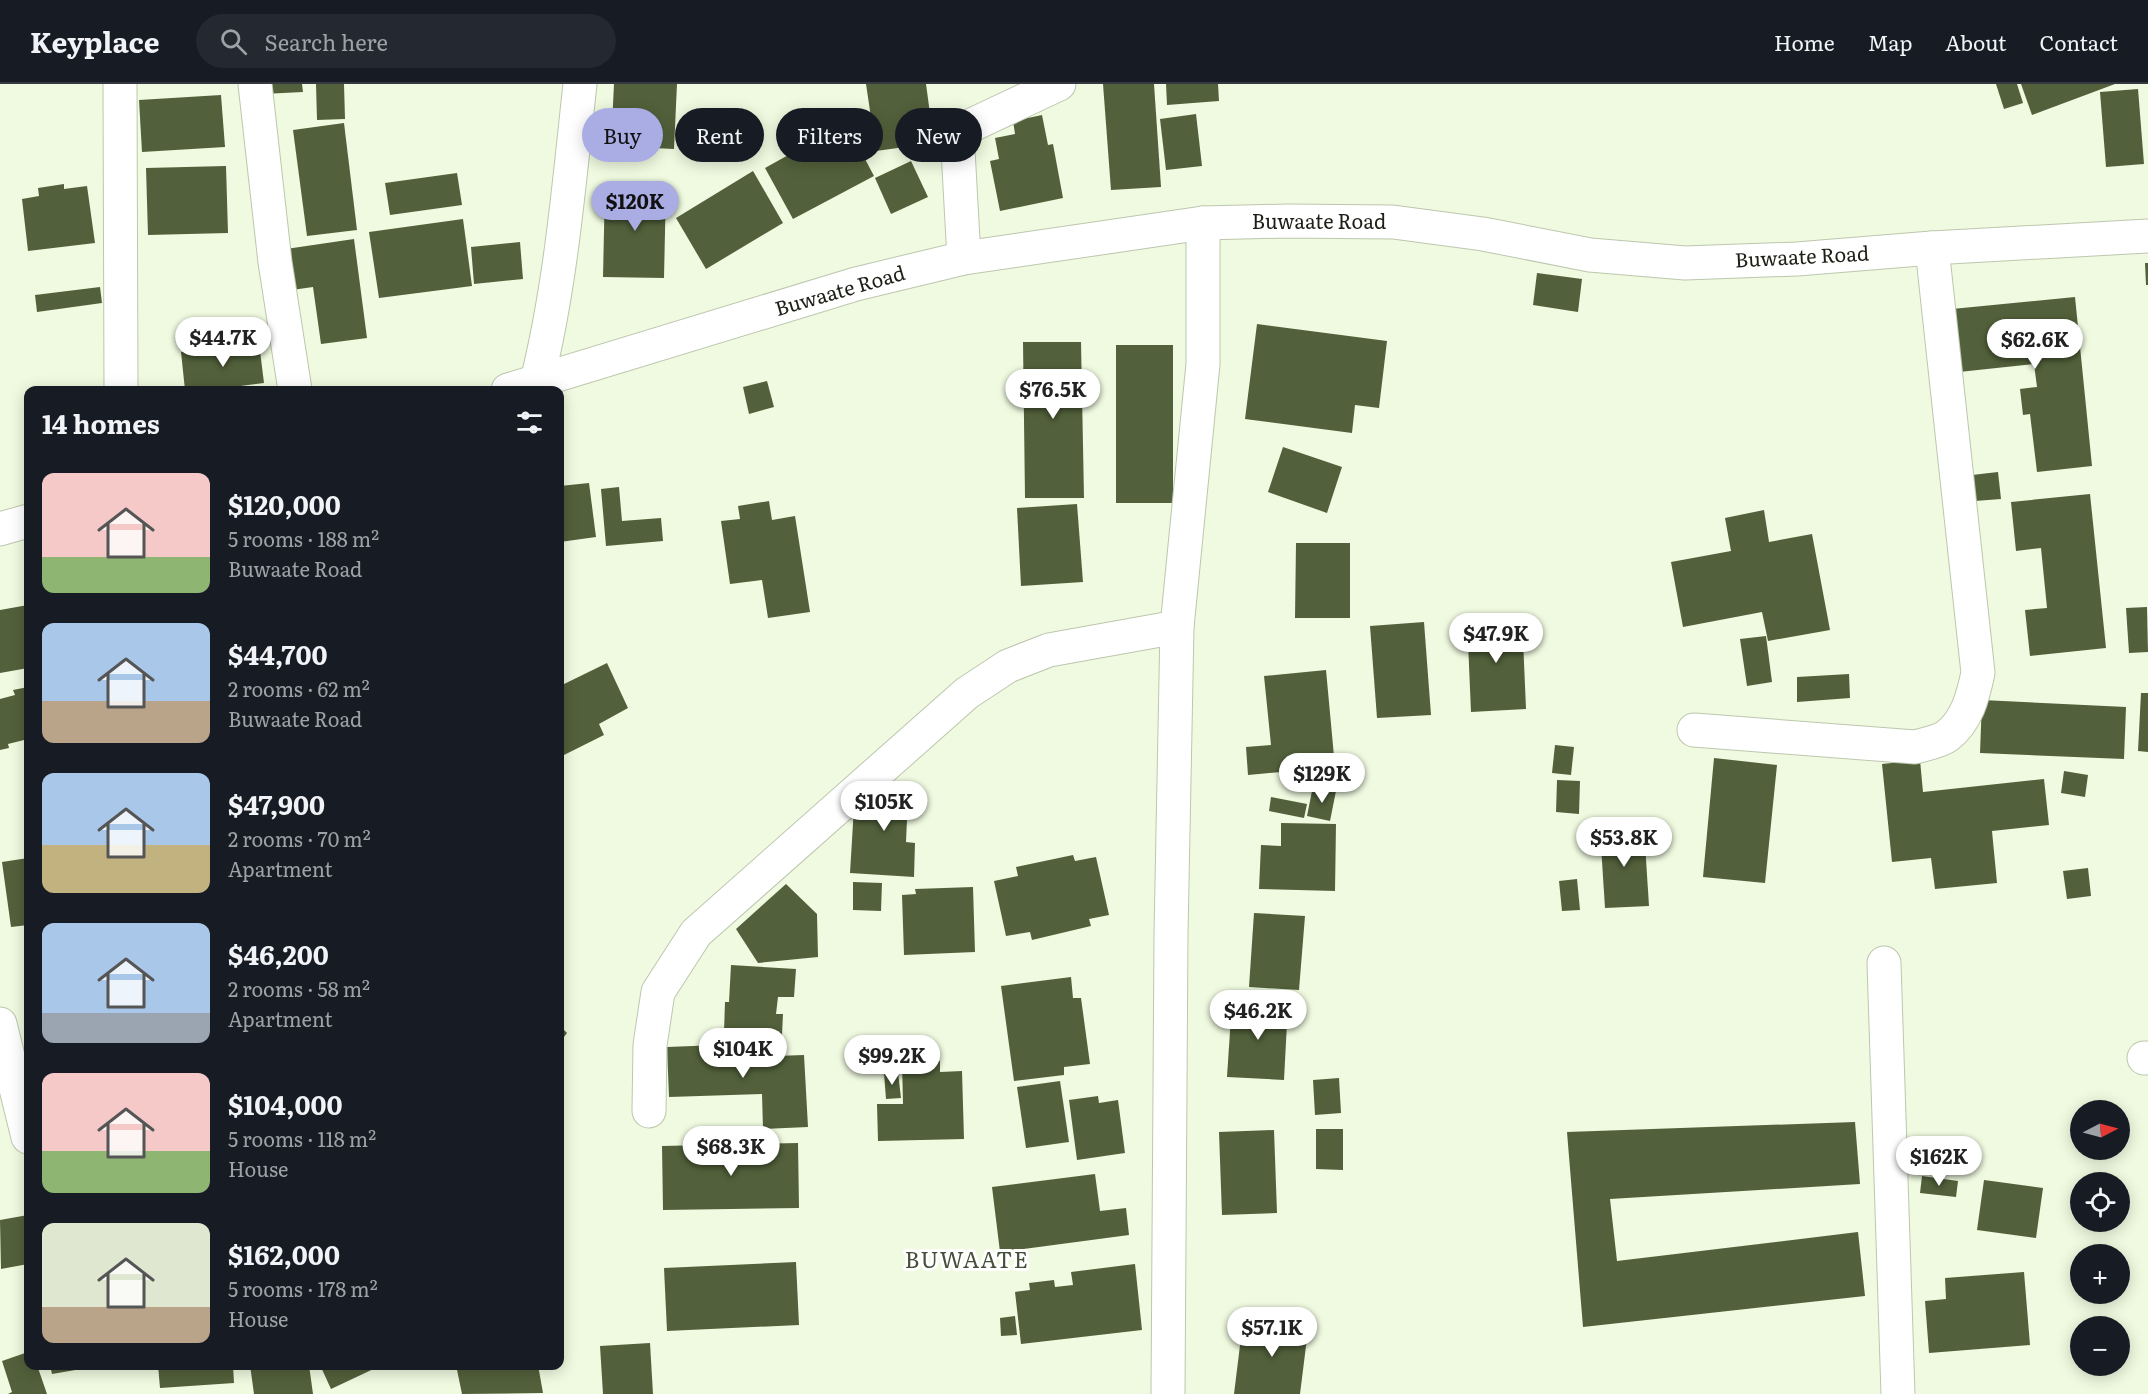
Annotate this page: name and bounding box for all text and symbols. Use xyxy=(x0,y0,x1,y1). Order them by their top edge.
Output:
search box xyxy=(196,14,616,68)
text: Keyplace xyxy=(30,20,160,62)
icon: search xyxy=(217,25,250,58)
text: Search here xyxy=(265,25,388,58)
text: Home xyxy=(1774,26,1835,57)
text: Map xyxy=(1868,26,1912,57)
text: About xyxy=(1945,26,2007,57)
text: Contact xyxy=(2040,26,2118,57)
chip: Buy xyxy=(582,108,663,162)
chip: Rent xyxy=(675,108,764,162)
chip: Filters xyxy=(776,108,883,162)
chip: New xyxy=(895,108,982,162)
pin: $120K xyxy=(593,181,677,232)
text: $120K xyxy=(606,185,664,215)
street label: Buwaate Road xyxy=(1252,205,1386,235)
street label: Buwaate Road xyxy=(1734,237,1870,273)
street label: Buwaate Road xyxy=(771,256,908,322)
pin: $44.7K xyxy=(174,317,272,368)
pin: $62.6K xyxy=(1986,319,2084,370)
text: $44.7K xyxy=(189,321,257,351)
text: $62.6K xyxy=(2001,323,2069,353)
pin: $76.5K xyxy=(1004,369,1102,420)
text: $76.5K xyxy=(1019,373,1087,403)
text: 14 homes xyxy=(42,403,160,442)
icon: filters xyxy=(513,406,546,439)
text: $120,000 xyxy=(228,484,341,523)
icon: home xyxy=(90,497,162,569)
text: 5 rooms · 188 m² xyxy=(228,523,379,553)
text: Buwaate Road xyxy=(228,553,362,583)
pin: $47.9K xyxy=(1447,613,1545,664)
text: $47.9K xyxy=(1463,617,1529,647)
text: $44,700 xyxy=(228,634,328,673)
icon: home xyxy=(90,647,162,719)
text: 2 rooms · 62 m² xyxy=(228,673,370,703)
text: Buwaate Road xyxy=(228,703,362,733)
pin: $129K xyxy=(1280,753,1364,804)
text: $129K xyxy=(1293,757,1351,787)
pin: $105K xyxy=(842,781,926,832)
text: $47,900 xyxy=(228,784,325,823)
text: $105K xyxy=(855,785,913,815)
icon: home xyxy=(90,797,162,869)
pin: $53.8K xyxy=(1575,817,1673,868)
text: $53.8K xyxy=(1590,821,1658,851)
text: 2 rooms · 70 m² xyxy=(228,823,371,853)
text: Apartment xyxy=(228,853,333,883)
text: $46,200 xyxy=(228,934,329,973)
icon: home xyxy=(90,947,162,1019)
text: 2 rooms · 58 m² xyxy=(228,973,370,1003)
pin: $46.2K xyxy=(1209,990,1307,1041)
text: $46.2K xyxy=(1224,994,1292,1024)
text: Apartment xyxy=(228,1003,333,1033)
pin: $104K xyxy=(701,1028,785,1079)
text: $104K xyxy=(713,1032,773,1062)
pin: $99.2K xyxy=(843,1035,941,1086)
text: $99.2K xyxy=(858,1039,926,1069)
text: $104,000 xyxy=(228,1084,342,1123)
icon: home xyxy=(90,1097,162,1169)
north arrow xyxy=(2070,1100,2130,1160)
map controls xyxy=(2070,1100,2130,1376)
text: 5 rooms · 118 m² xyxy=(228,1123,376,1153)
pin: $68.3K xyxy=(682,1126,780,1177)
text: $68.3K xyxy=(697,1130,765,1160)
pin: $162K xyxy=(1897,1136,1981,1187)
text: $162K xyxy=(1910,1140,1968,1170)
text: House xyxy=(228,1153,288,1183)
button: locate xyxy=(2070,1172,2130,1232)
text: $162,000 xyxy=(228,1234,340,1273)
district label: BUWAATE xyxy=(905,1242,1029,1275)
button: + xyxy=(2070,1244,2130,1304)
icon: home xyxy=(90,1247,162,1319)
text: 5 rooms · 178 m² xyxy=(228,1273,378,1303)
text: House xyxy=(228,1303,288,1333)
pin: $57.1K xyxy=(1223,1307,1321,1358)
text: $57.1K xyxy=(1241,1311,1303,1341)
button: − xyxy=(2070,1316,2130,1376)

